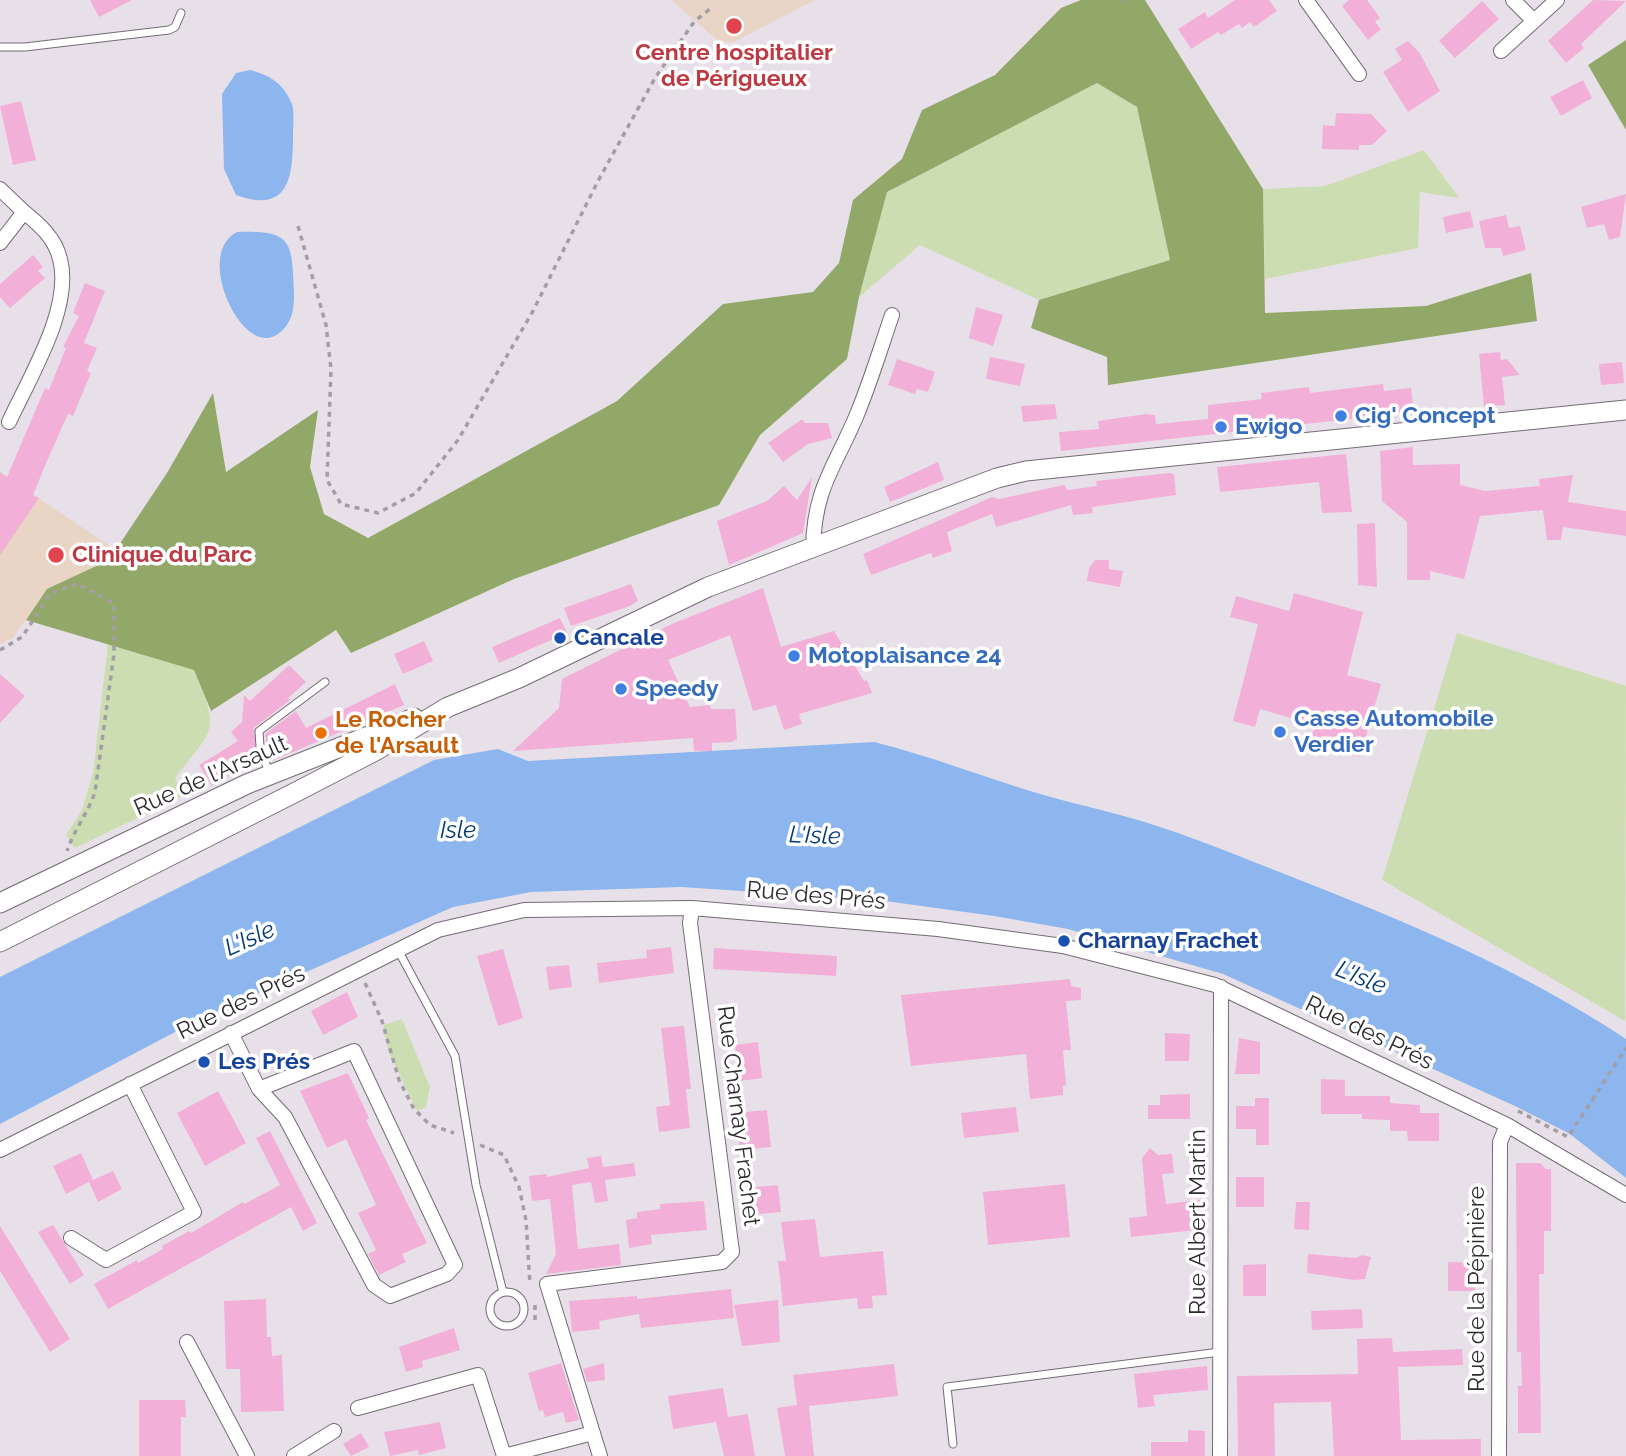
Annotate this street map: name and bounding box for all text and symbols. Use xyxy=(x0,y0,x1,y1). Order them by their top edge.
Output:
marker: Centre hospitalier de Périgueux xyxy=(724,16,744,36)
place label: Centre hospitalier de Périgueux xyxy=(635,39,833,93)
place label: Cig' Concept xyxy=(1355,402,1496,430)
marker: Cig' Concept xyxy=(1333,408,1349,424)
place label: Ewigo xyxy=(1235,413,1302,441)
marker: Ewigo xyxy=(1213,419,1229,435)
place label: Clinique du Parc xyxy=(72,541,252,569)
marker: Clinique du Parc xyxy=(46,545,66,565)
place label: Cancale xyxy=(574,624,664,652)
marker: Cancale xyxy=(552,630,568,646)
place label: Motoplaisance 24 xyxy=(808,642,1002,670)
marker: Motoplaisance 24 xyxy=(786,648,802,664)
place label: Speedy xyxy=(635,675,719,703)
marker: Speedy xyxy=(613,681,629,697)
place label: Casse Automobile Verdier xyxy=(1294,705,1494,759)
place label: Le Rocher de l'Arsault xyxy=(335,706,459,760)
marker: Casse Automobile Verdier xyxy=(1272,724,1288,740)
marker: Le Rocher de l'Arsault xyxy=(313,725,329,741)
street label: Rue de l'Arsault xyxy=(130,730,292,822)
water label: Isle xyxy=(440,817,476,845)
water label: L'Isle xyxy=(789,821,841,851)
street label: Rue des Prés xyxy=(745,876,887,916)
water label: L'Isle xyxy=(220,915,280,963)
place label: Charnay Frachet xyxy=(1078,927,1259,955)
marker: Charnay Frachet xyxy=(1056,933,1072,949)
water label: L'Isle xyxy=(1332,955,1390,1001)
street label: Rue des Prés xyxy=(172,960,310,1046)
street label: Rue des Prés xyxy=(1300,990,1438,1076)
street label: Rue Charnay Frachet xyxy=(711,1004,765,1228)
place label: Les Prés xyxy=(218,1048,310,1076)
marker: Les Prés xyxy=(196,1054,212,1070)
street label: Rue Albert Martin xyxy=(1184,1129,1212,1315)
street label: Rue de la Pépinière xyxy=(1463,1186,1491,1392)

